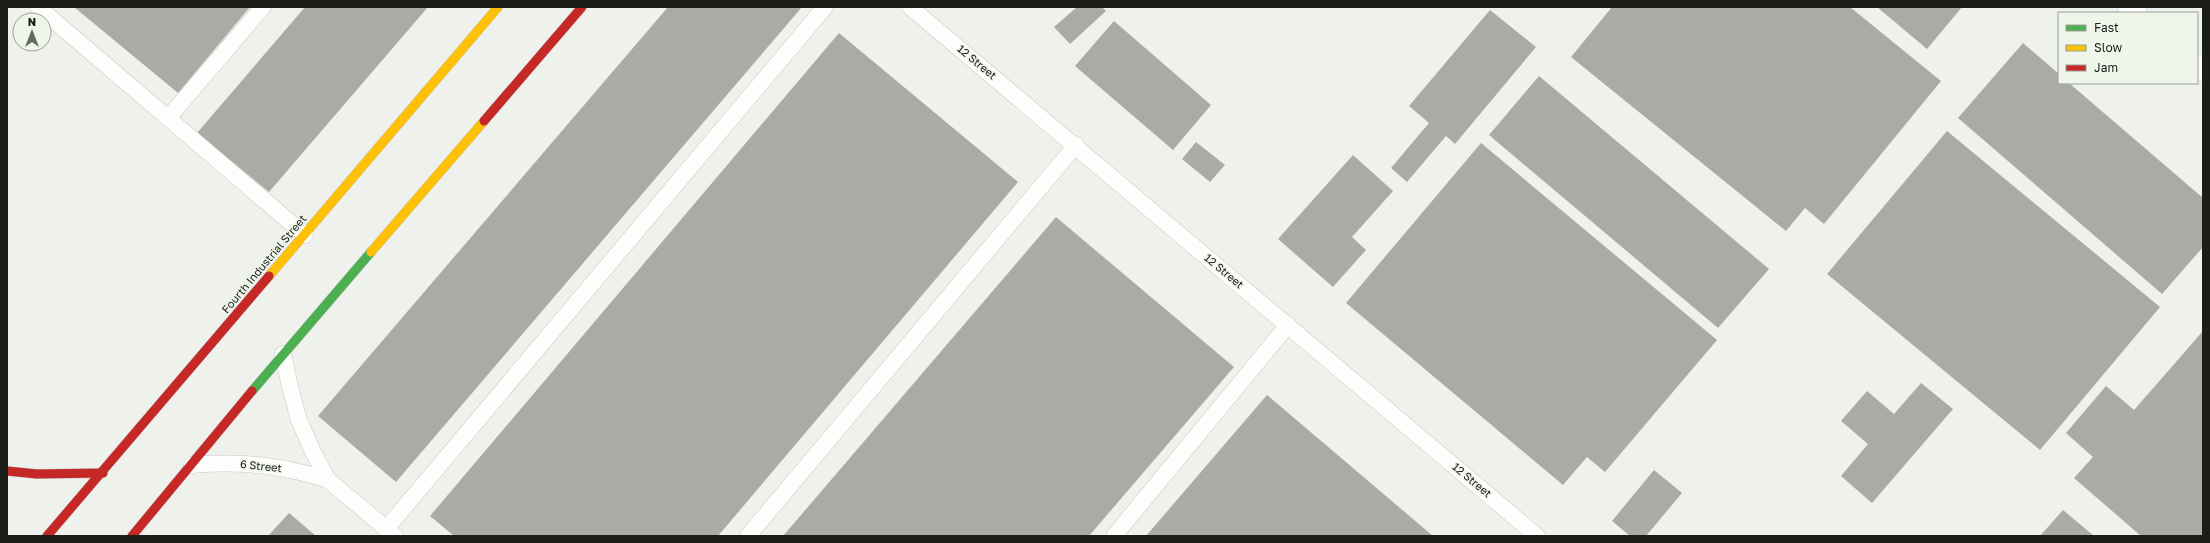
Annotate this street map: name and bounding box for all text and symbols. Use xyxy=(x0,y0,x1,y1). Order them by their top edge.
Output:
north arrow xyxy=(12,12,52,52)
legend xyxy=(2058,12,2198,84)
text: N xyxy=(28,15,36,28)
text: Fast xyxy=(2094,20,2119,35)
text: Slow xyxy=(2094,40,2122,55)
street label: 12 Street xyxy=(955,42,1000,82)
text: Jam xyxy=(2094,60,2118,75)
street label: Fourth Industrial Street xyxy=(219,212,309,315)
street label: 12 Street xyxy=(1202,251,1247,291)
street label: 6 Street xyxy=(240,457,283,474)
street label: 12 Street xyxy=(1450,460,1495,500)

